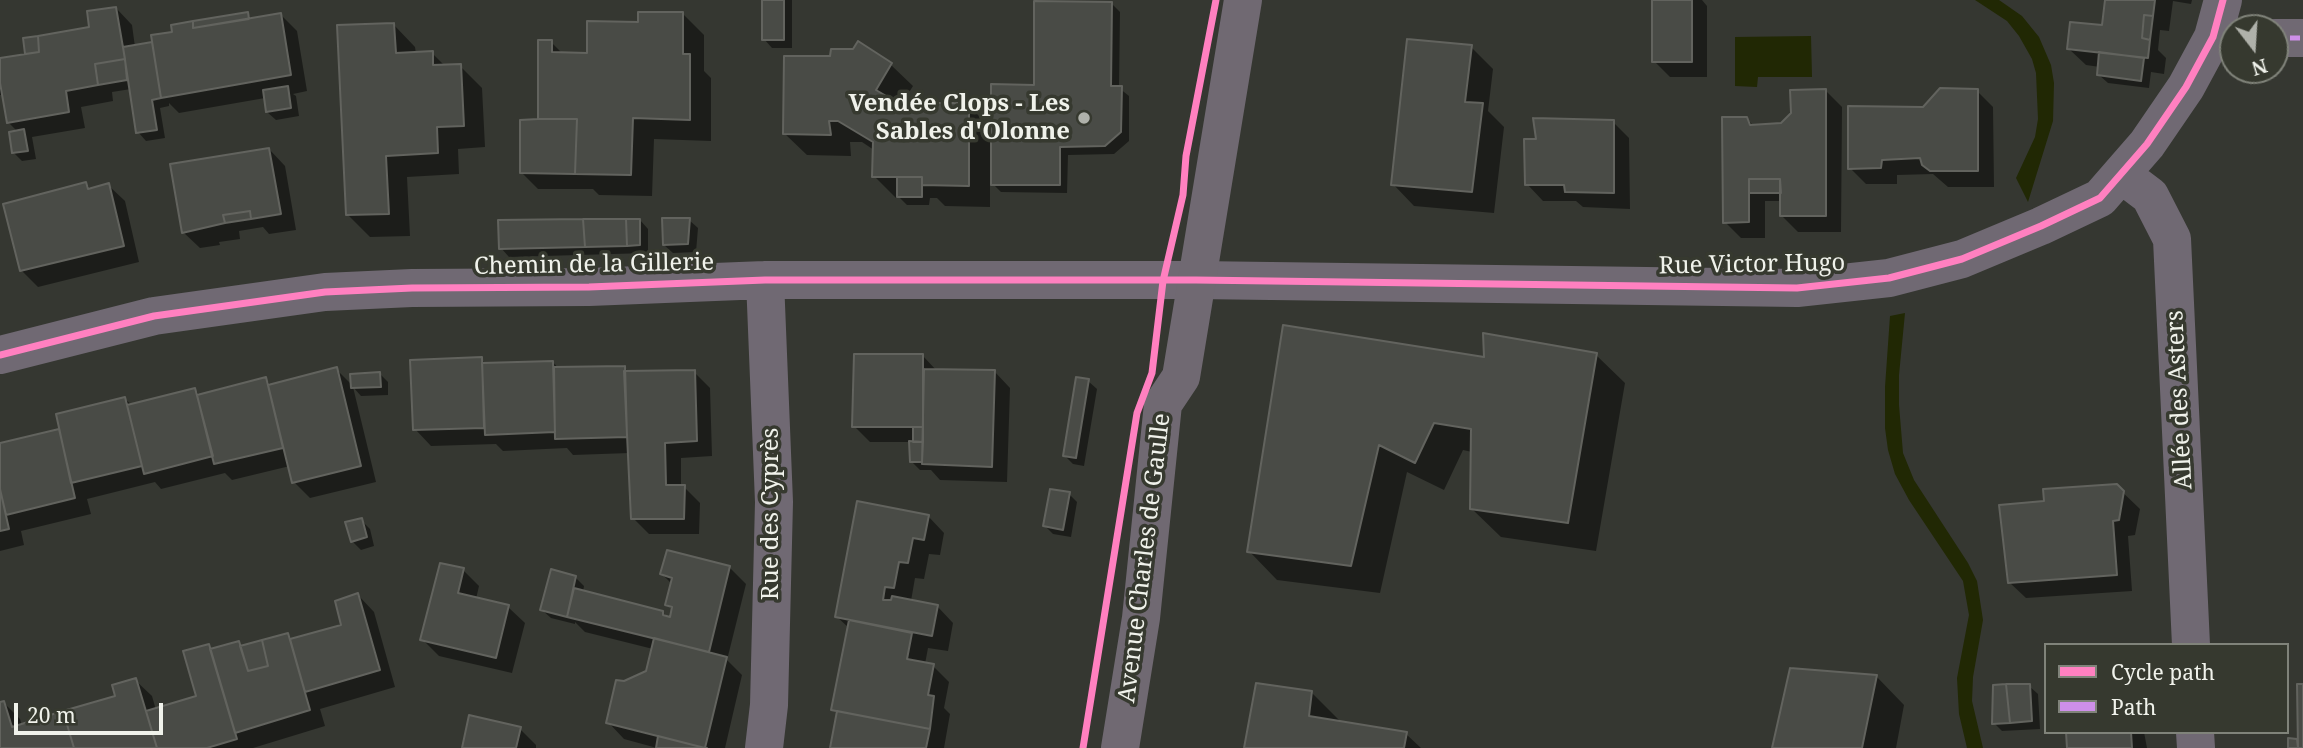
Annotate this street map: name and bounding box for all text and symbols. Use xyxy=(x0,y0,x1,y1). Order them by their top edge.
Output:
north arrow xyxy=(2219,14,2289,84)
text: N xyxy=(2249,53,2271,82)
place label: Vendée Clops - Les Sables d'Olonne xyxy=(849,90,1070,146)
marker: Vendée Clops - Les Sables d'Olonne xyxy=(1076,110,1092,126)
street label: Chemin de la Gillerie xyxy=(474,249,714,281)
street label: Rue Victor Hugo xyxy=(1658,249,1846,281)
street label: Allée des Asters xyxy=(2161,310,2199,490)
street label: Avenue Charles de Gaulle xyxy=(1113,412,1177,704)
street label: Rue des Cyprès xyxy=(757,428,785,600)
legend xyxy=(2044,643,2289,734)
text: Cycle path xyxy=(2111,658,2215,686)
scale bar xyxy=(18,688,166,732)
text: Path xyxy=(2111,693,2156,721)
text: 20 m xyxy=(27,701,76,729)

